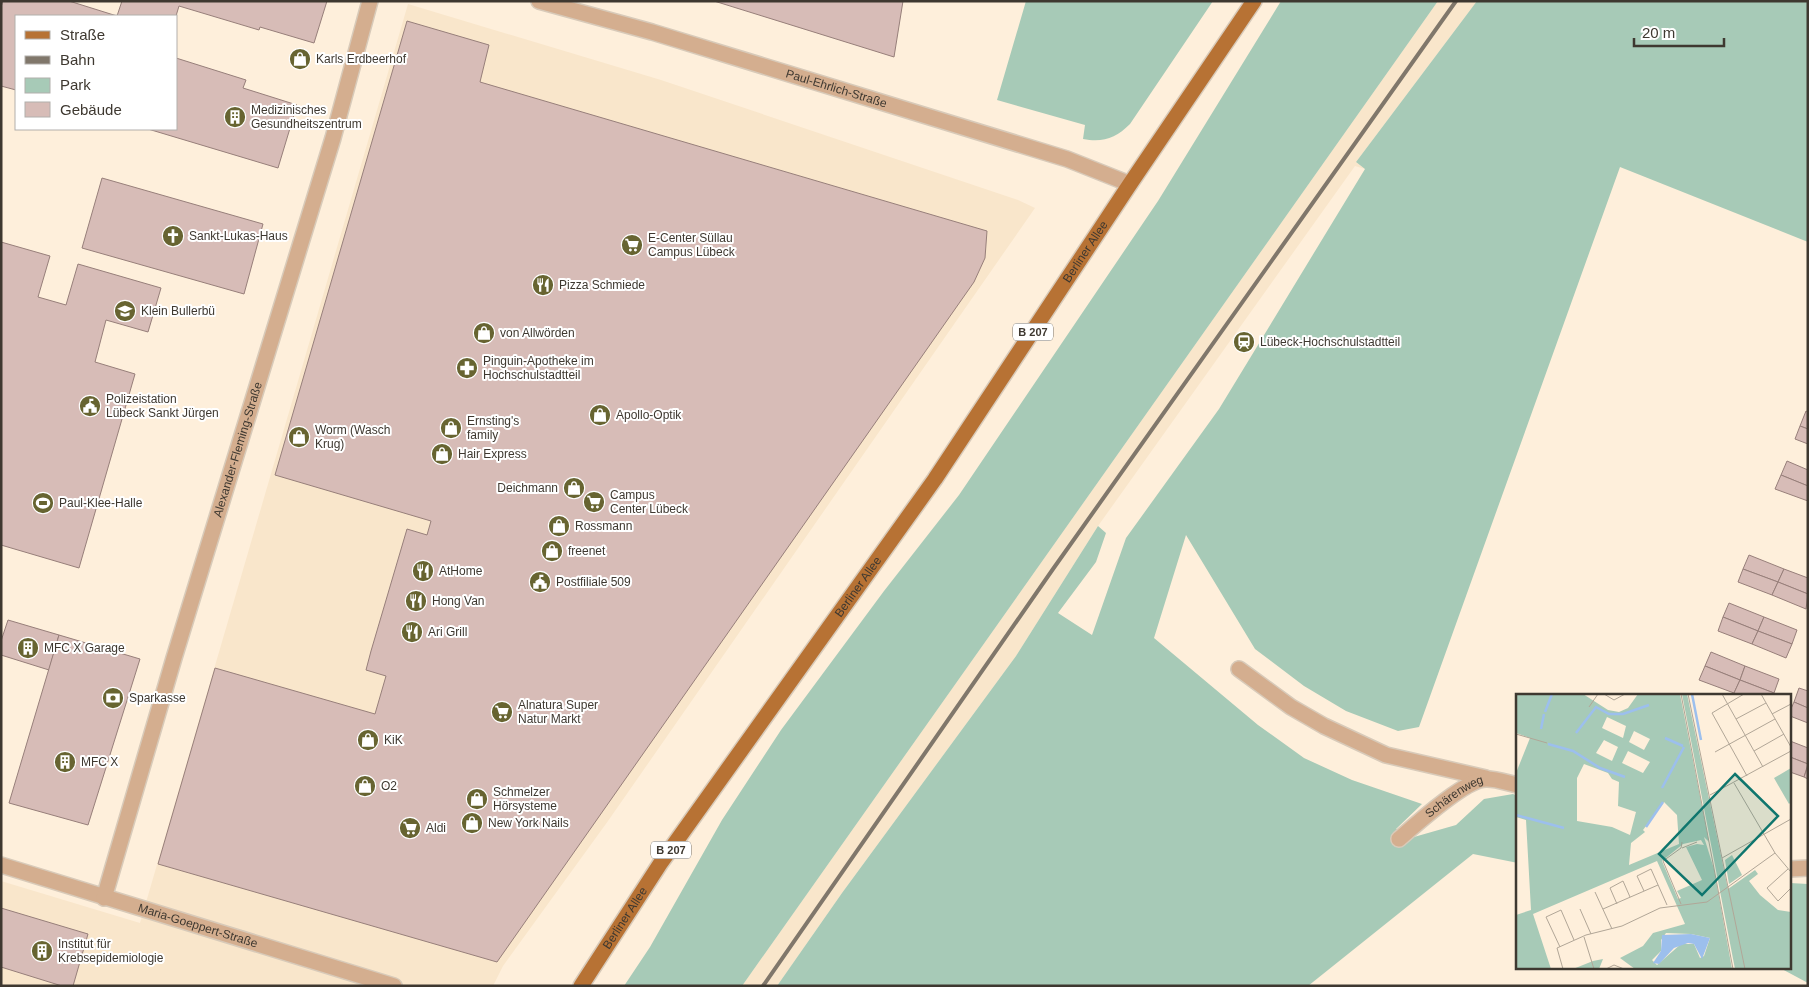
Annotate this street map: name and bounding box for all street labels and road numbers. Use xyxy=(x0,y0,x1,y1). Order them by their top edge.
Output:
street label: Paul-Ehrlich-Straße xyxy=(784,66,889,111)
street label: Berliner Allee xyxy=(1060,218,1111,285)
road number: B 207 xyxy=(1013,324,1053,341)
street label: Alexander-Fleming-Straße xyxy=(210,380,265,519)
street label: Berliner Allee xyxy=(832,554,884,620)
street label: Schärenweg xyxy=(1422,773,1485,821)
road number: B 207 xyxy=(651,842,691,858)
street label: Berliner Allee xyxy=(600,884,650,952)
street label: Maria-Goeppert-Straße xyxy=(136,901,260,951)

